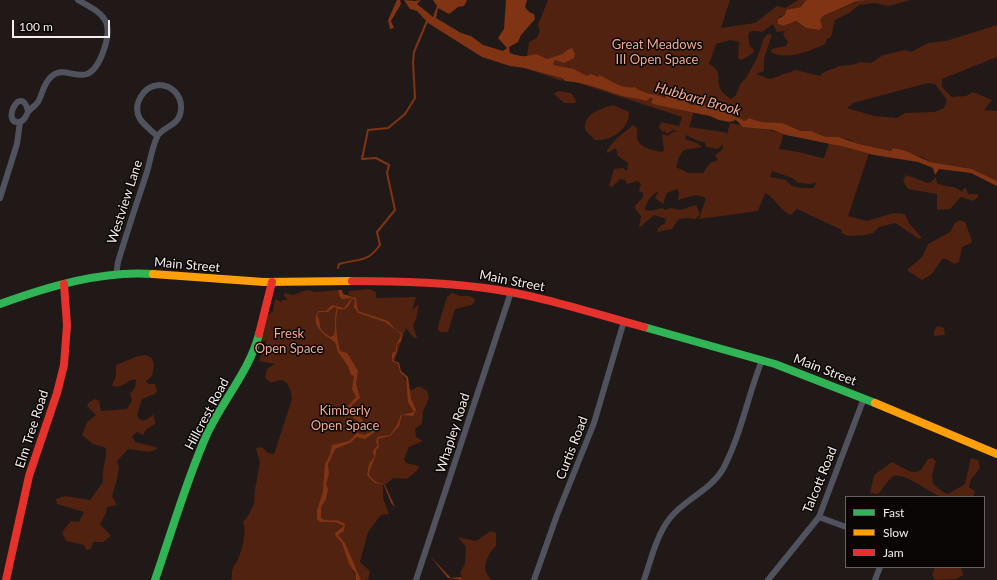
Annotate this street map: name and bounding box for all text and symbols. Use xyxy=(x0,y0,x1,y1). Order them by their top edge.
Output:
scale bar xyxy=(14,12,112,38)
text: 100 m xyxy=(19,19,53,34)
park label: Great Meadows III Open Space xyxy=(612,37,702,68)
water label: Hubbard Brook xyxy=(653,79,743,119)
street label: Westview Lane xyxy=(104,158,146,246)
street label: Main Street xyxy=(153,254,221,276)
street label: Main Street xyxy=(478,267,546,295)
park label: Fresk Open Space xyxy=(255,326,323,357)
street label: Main Street xyxy=(791,351,859,389)
street label: Hillcrest Road xyxy=(182,375,232,453)
street label: Elm Tree Road xyxy=(12,388,52,470)
street label: Whapley Road xyxy=(433,391,473,475)
park label: Kimberly Open Space xyxy=(311,403,379,434)
street label: Curtis Road xyxy=(553,414,591,482)
street label: Talcott Road xyxy=(800,445,840,515)
legend xyxy=(845,496,985,568)
text: Fast xyxy=(883,505,904,520)
text: Slow xyxy=(883,525,908,540)
text: Jam xyxy=(883,545,904,560)

